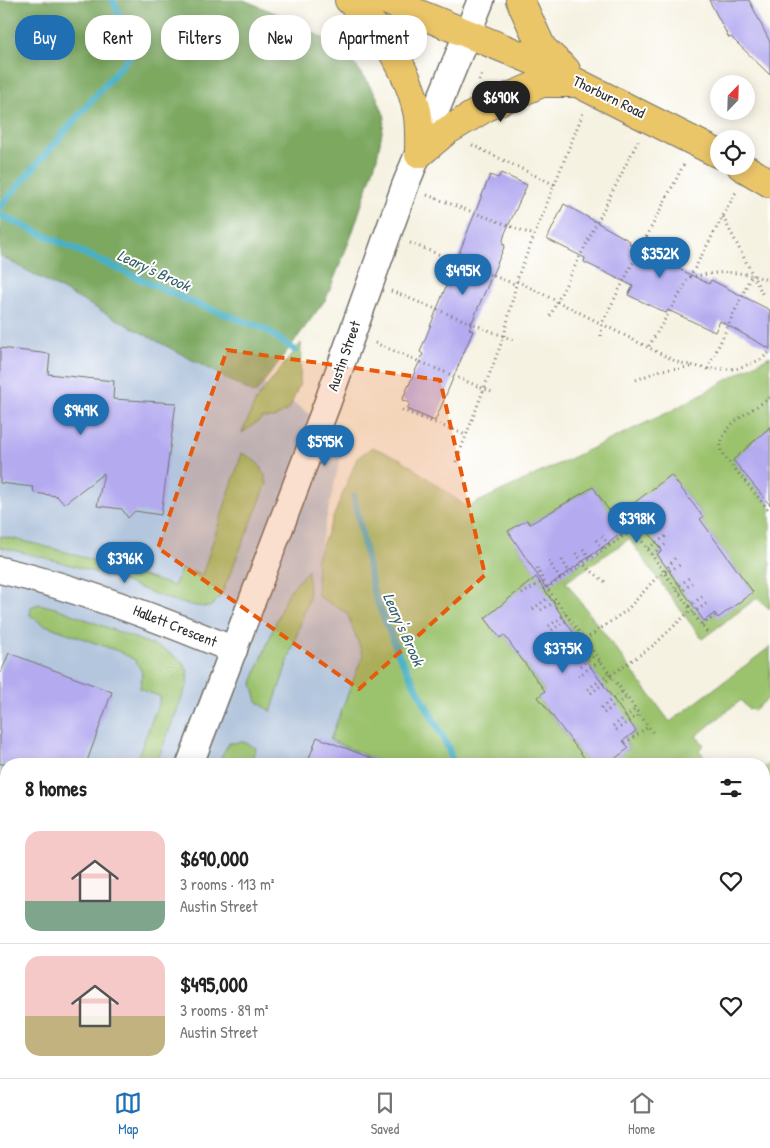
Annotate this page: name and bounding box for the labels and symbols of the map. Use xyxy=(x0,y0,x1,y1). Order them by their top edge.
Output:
street label: Thorburn Road xyxy=(570,70,649,123)
north arrow xyxy=(710,75,755,120)
pin: $690K xyxy=(466,80,536,123)
pin: $352K xyxy=(625,236,695,279)
water label: Leary's Brook xyxy=(114,244,195,297)
pin: $495K xyxy=(428,254,498,296)
street label: Austin Street xyxy=(322,317,366,394)
pin: $949K xyxy=(46,394,116,436)
pin: $595K xyxy=(290,424,360,467)
pin: $398K xyxy=(602,502,672,544)
pin: $396K xyxy=(90,542,160,584)
water label: Leary's Brook xyxy=(378,589,430,670)
street label: Hallett Crescent xyxy=(130,599,221,652)
pin: $375K xyxy=(528,632,598,674)

